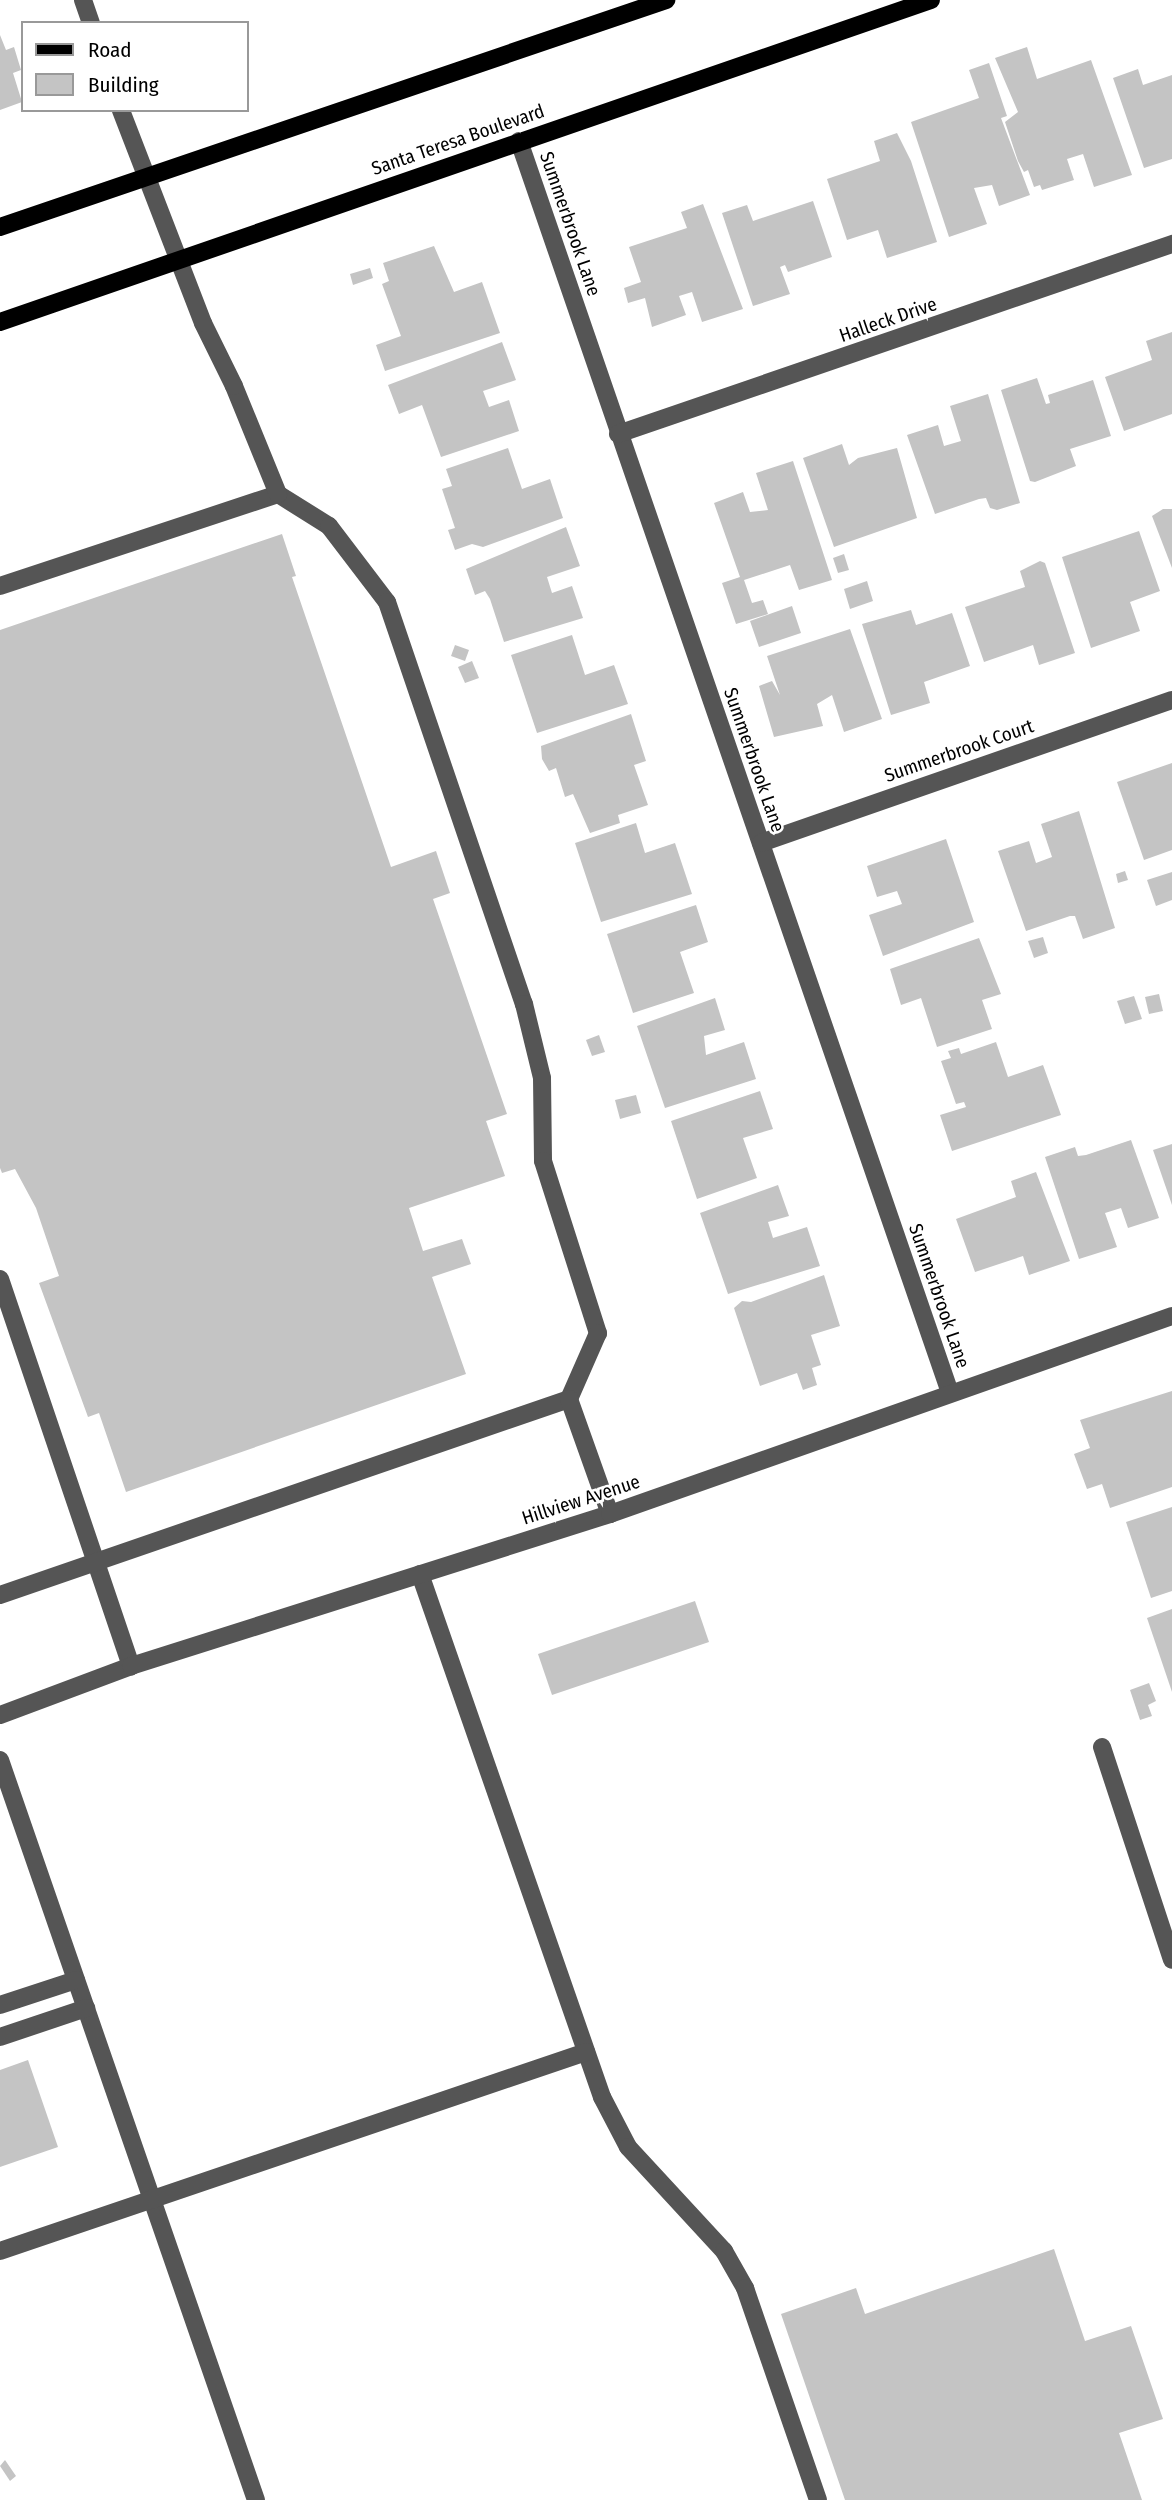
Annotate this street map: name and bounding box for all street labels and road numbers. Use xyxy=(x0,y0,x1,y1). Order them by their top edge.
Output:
street label: Santa Teresa Boulevard xyxy=(369,100,547,180)
street label: Summerbrook Lane xyxy=(535,149,605,299)
street label: Halleck Drive xyxy=(836,293,940,347)
street label: Summerbrook Lane xyxy=(719,685,789,835)
street label: Summerbrook Court xyxy=(881,715,1037,787)
street label: Summerbrook Lane xyxy=(904,1221,974,1371)
street label: Hillview Avenue xyxy=(519,1470,643,1530)

